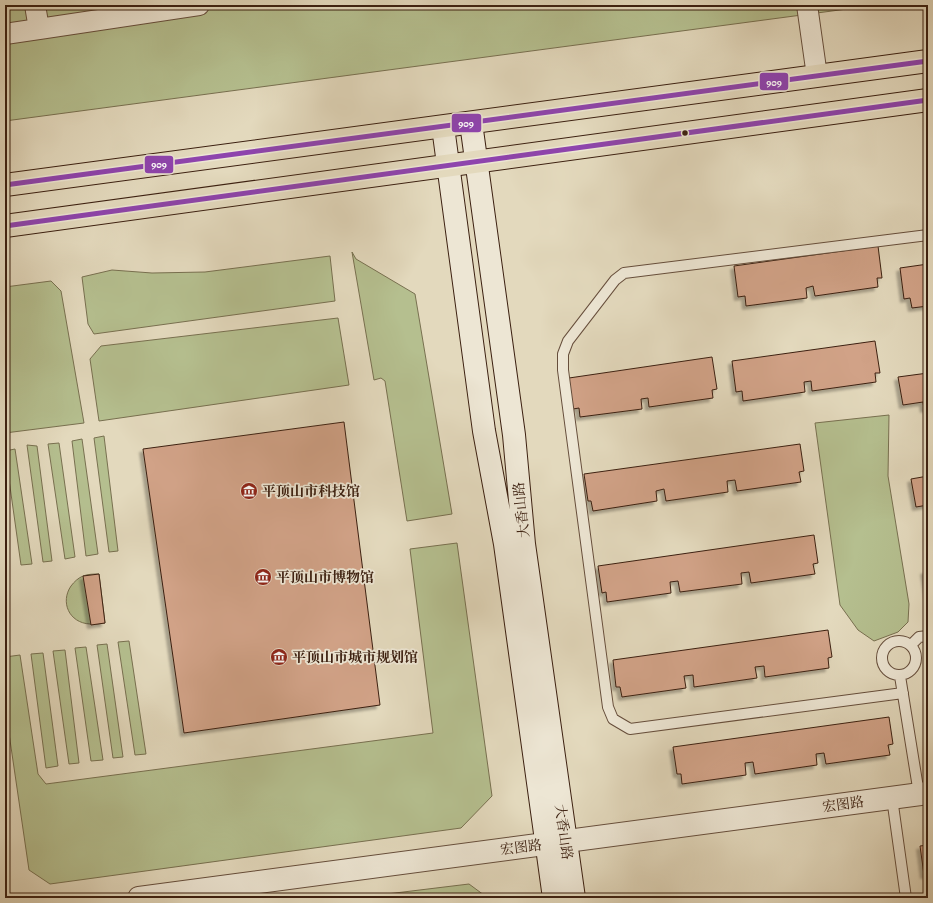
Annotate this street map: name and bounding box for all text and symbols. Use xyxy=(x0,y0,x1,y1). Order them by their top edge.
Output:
line badge: 909 xyxy=(759,72,789,91)
text: 909 xyxy=(766,75,782,90)
line badge: 909 xyxy=(451,113,482,133)
text: 909 xyxy=(458,116,474,131)
unlabelled marker xyxy=(680,128,690,138)
line badge: 909 xyxy=(144,155,174,174)
text: 909 xyxy=(151,157,167,172)
museum icon: 平顶山市科技馆 xyxy=(239,481,259,501)
street label: 大香山路 xyxy=(509,481,534,539)
place label: 平顶山市科技馆 xyxy=(262,482,360,501)
museum icon: 平顶山市博物馆 xyxy=(253,567,273,587)
place label: 平顶山市博物馆 xyxy=(276,568,374,587)
museum icon: 平顶山市城市规划馆 xyxy=(269,647,289,667)
place label: 平顶山市城市规划馆 xyxy=(292,648,418,667)
street label: 宏图路 xyxy=(821,792,865,817)
street label: 大香山路 xyxy=(550,803,577,861)
street label: 宏图路 xyxy=(499,836,543,859)

